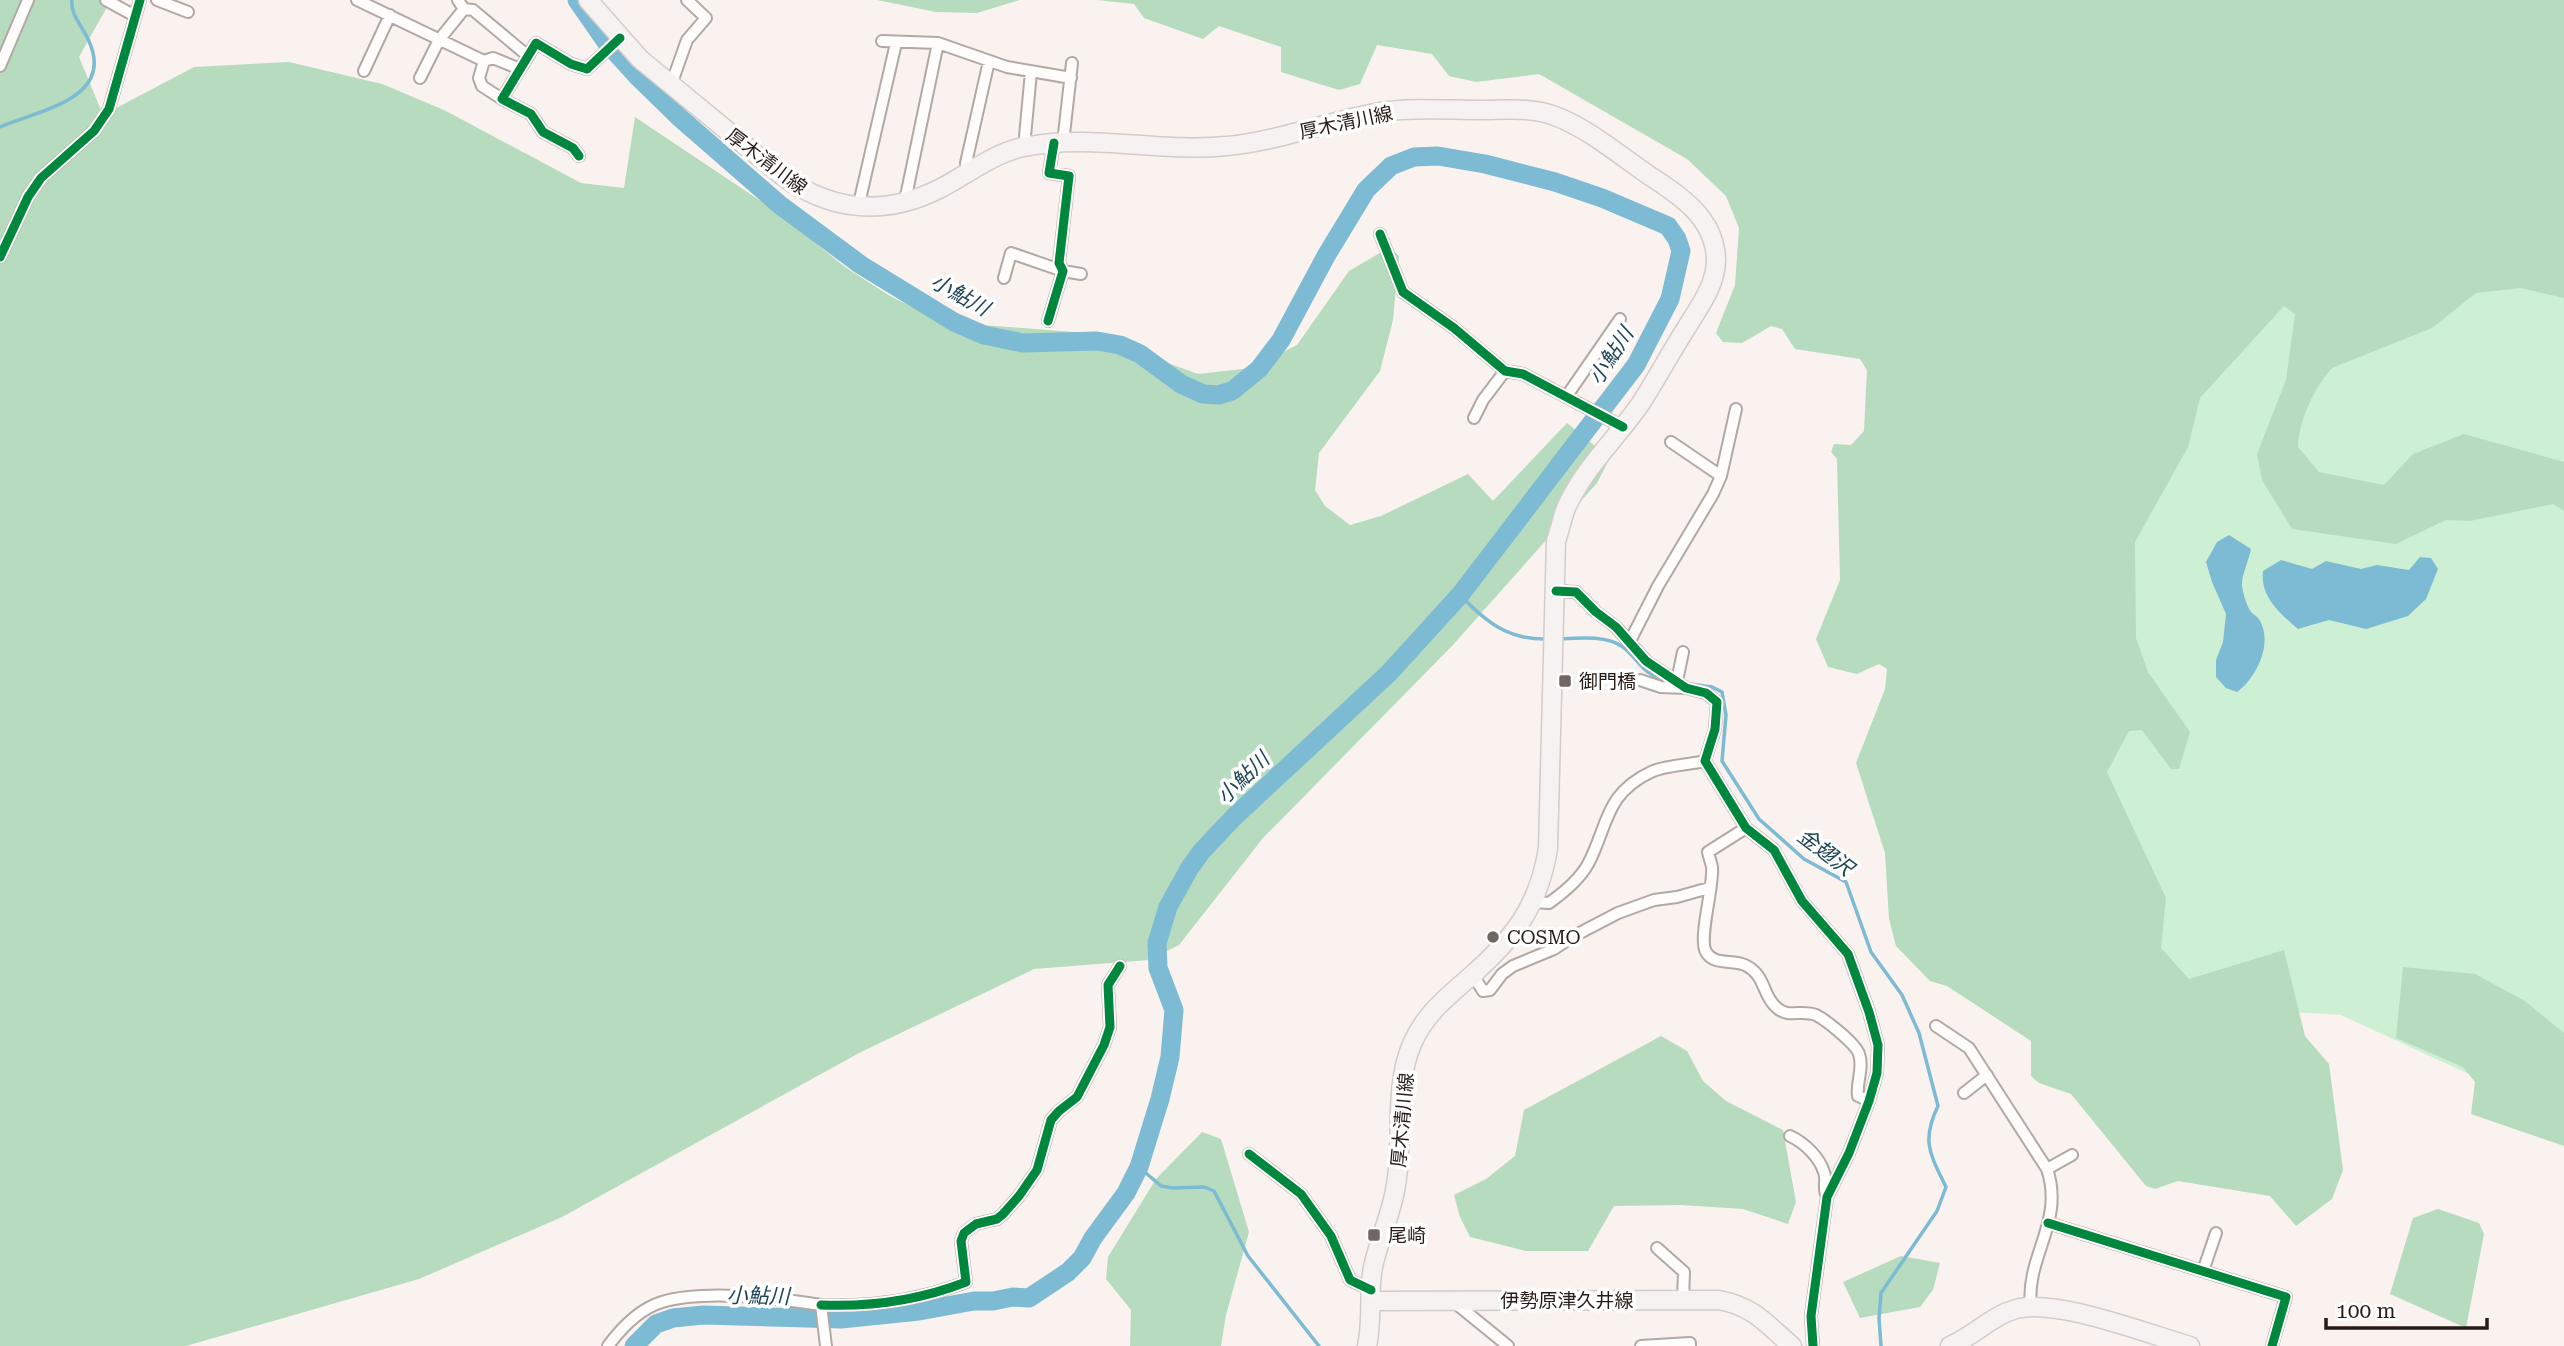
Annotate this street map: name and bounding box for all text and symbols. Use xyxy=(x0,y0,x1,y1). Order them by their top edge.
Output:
street label: 厚木清川線 xyxy=(1297,101,1395,144)
street label: 厚木清川線 xyxy=(722,124,812,199)
water label: 小鮎川 xyxy=(927,269,995,322)
water label: 小鮎川 xyxy=(1584,321,1639,389)
place label: 御門橋 xyxy=(1579,670,1636,693)
marker: 御門橋 xyxy=(1557,673,1573,689)
water label: 小鮎川 xyxy=(1212,746,1275,809)
water label: 金翅沢 xyxy=(1793,823,1860,882)
place label: COSMO xyxy=(1507,926,1581,949)
marker: COSMO xyxy=(1485,929,1501,945)
street label: 厚木清川線 xyxy=(1387,1072,1418,1168)
place label: 尾崎 xyxy=(1388,1224,1426,1247)
marker: 尾崎 xyxy=(1366,1227,1382,1243)
water label: 小鮎川 xyxy=(726,1283,792,1309)
scale bar xyxy=(2326,1286,2487,1330)
street label: 伊勢原津久井線 xyxy=(1500,1289,1634,1312)
text: 100 m xyxy=(2336,1299,2396,1323)

